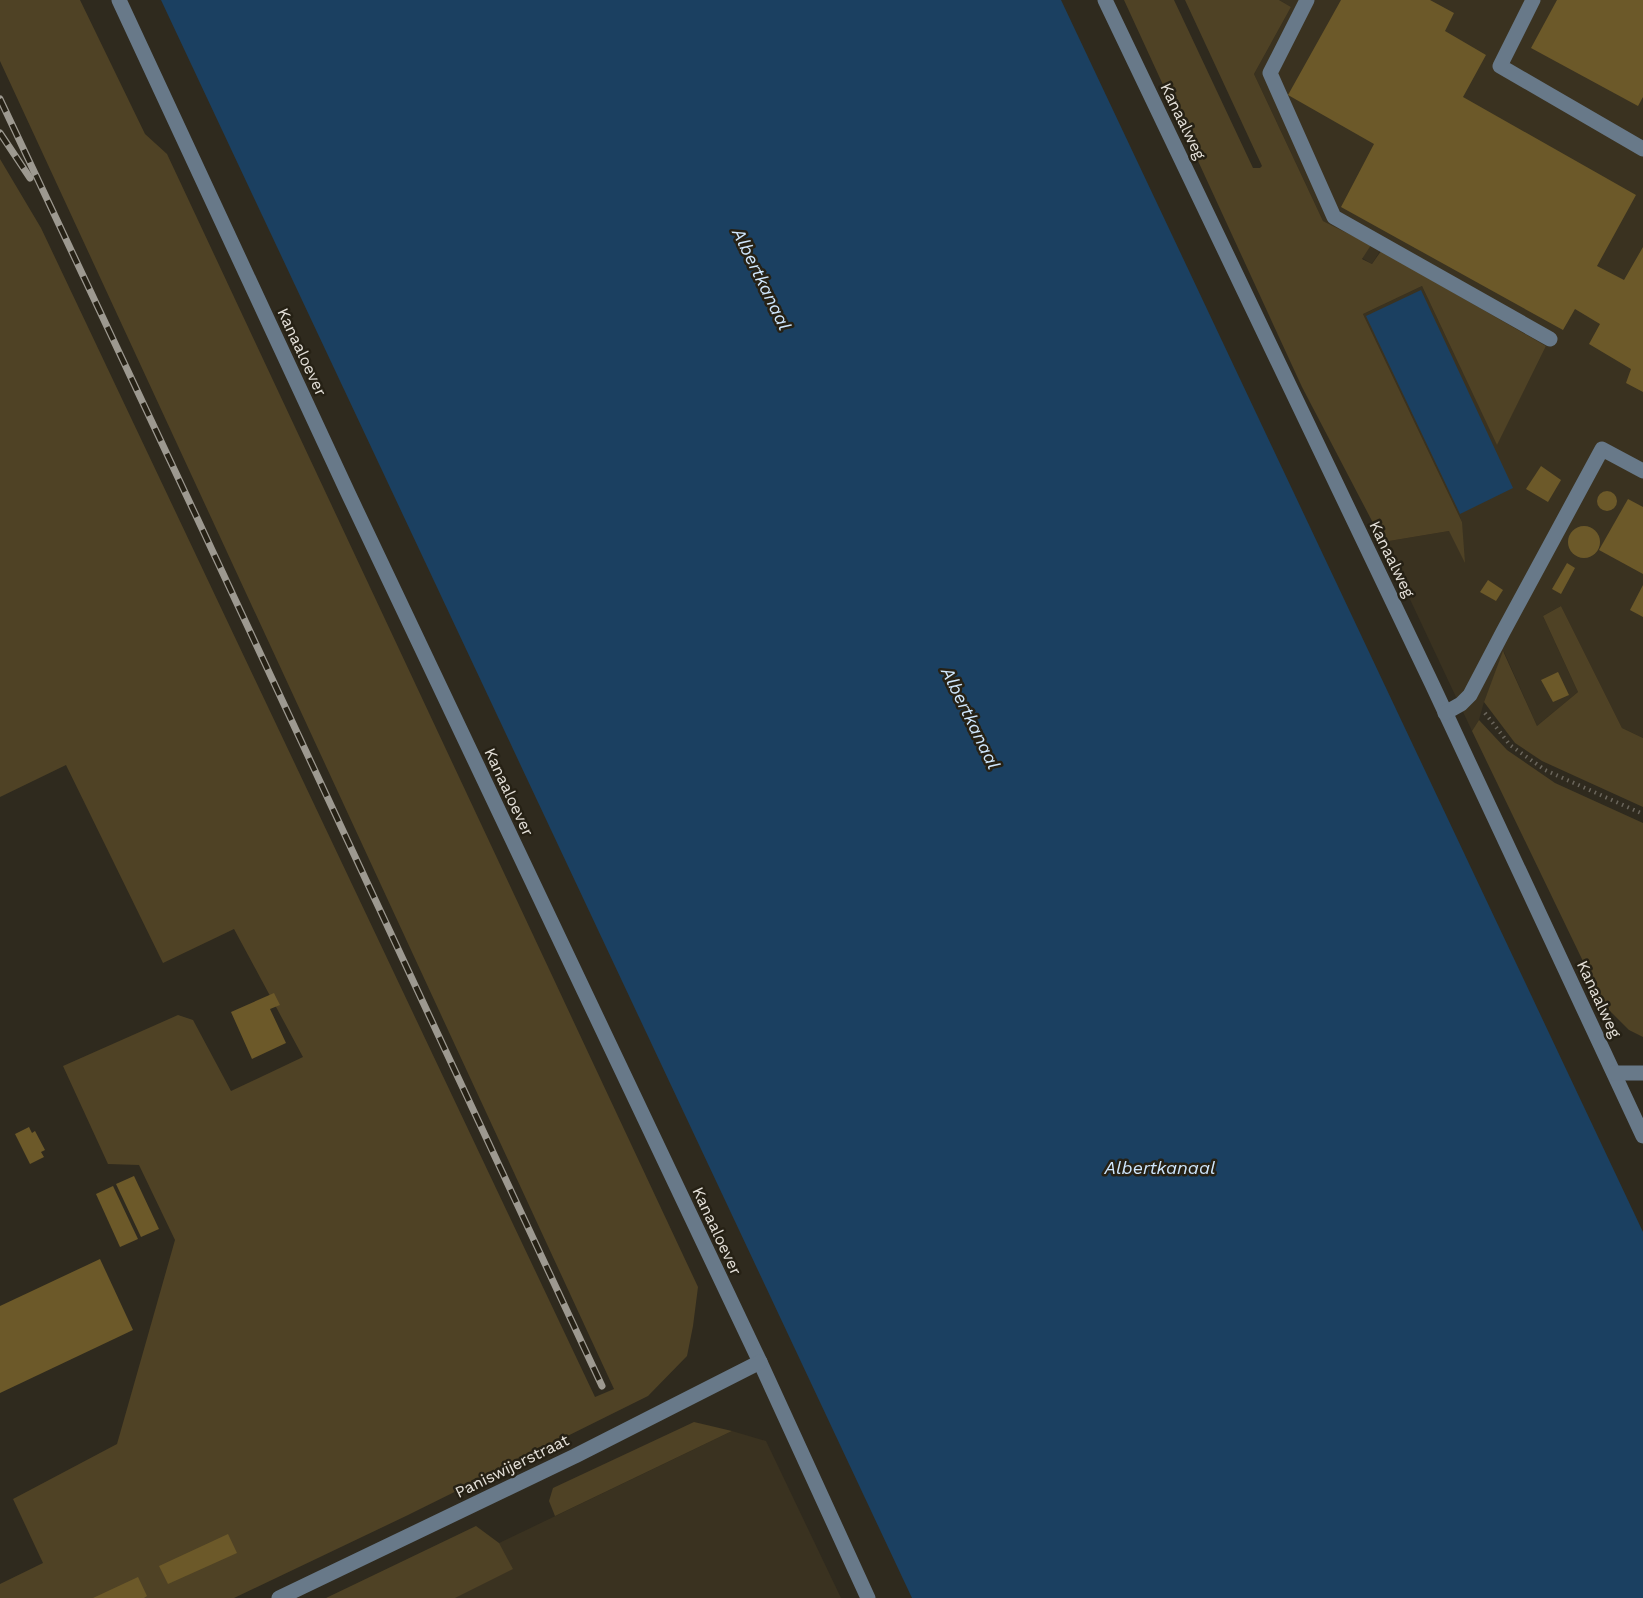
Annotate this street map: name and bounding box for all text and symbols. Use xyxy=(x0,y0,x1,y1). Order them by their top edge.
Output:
street label: Kanaalweg xyxy=(1156,80,1210,163)
water label: Albertkanaal xyxy=(728,224,796,333)
street label: Kanaaloever xyxy=(273,305,331,399)
street label: Kanaalweg xyxy=(1365,518,1419,601)
water label: Albertkanaal xyxy=(937,663,1005,772)
street label: Kanaaloever xyxy=(480,745,538,839)
street label: Kanaalweg xyxy=(1573,957,1625,1041)
water label: Albertkanaal xyxy=(1104,1157,1215,1178)
street label: Kanaaloever xyxy=(688,1184,746,1278)
street label: Paniswijerstraat xyxy=(452,1430,572,1502)

